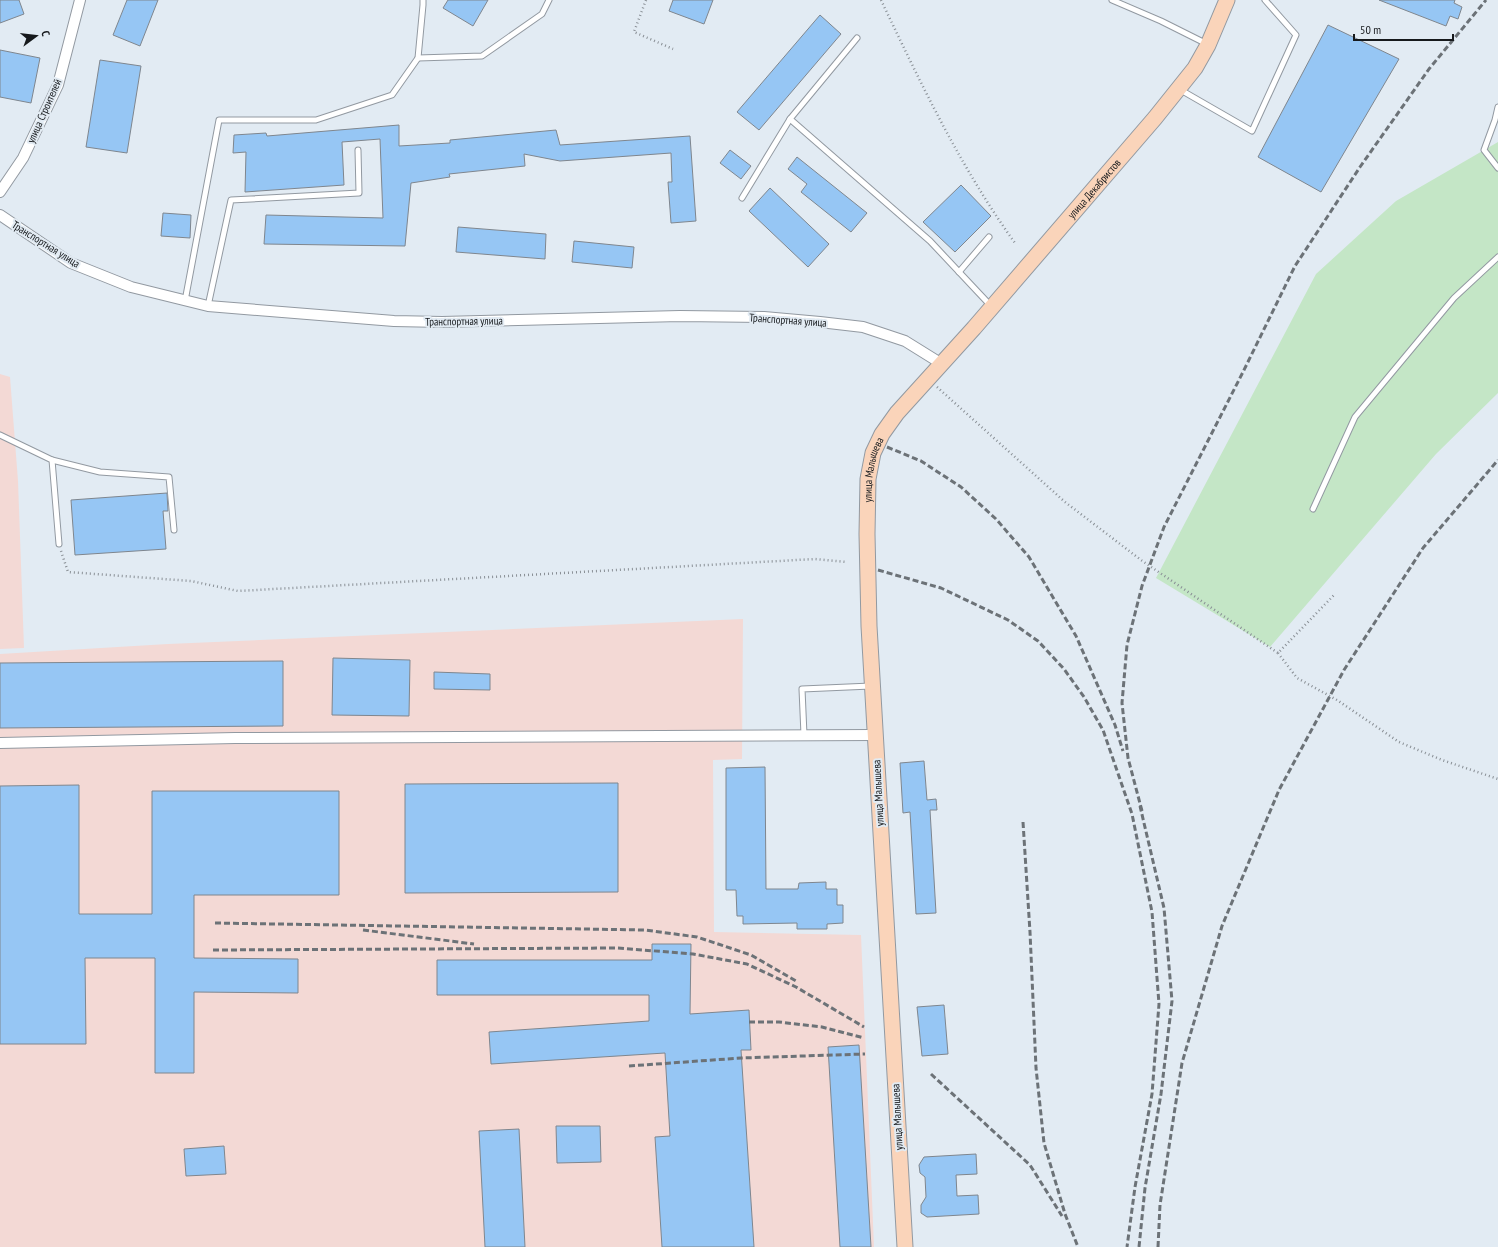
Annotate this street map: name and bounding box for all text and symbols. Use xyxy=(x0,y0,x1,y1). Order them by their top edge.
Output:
north arrow xyxy=(16,16,56,56)
scale bar xyxy=(1354,16,1453,42)
text: 50 m xyxy=(1360,22,1381,37)
text: С xyxy=(38,29,53,38)
street label: улица Строителей xyxy=(24,77,64,145)
street label: улица Декабристов xyxy=(1064,155,1124,221)
street label: Транспортная улица xyxy=(9,217,83,271)
street label: Транспортная улица xyxy=(749,310,827,330)
street label: Транспортная улица xyxy=(425,313,503,329)
street label: улица Малышева xyxy=(861,435,887,503)
street label: улица Малышева xyxy=(869,759,887,827)
street label: улица Малышева xyxy=(888,1083,906,1151)

